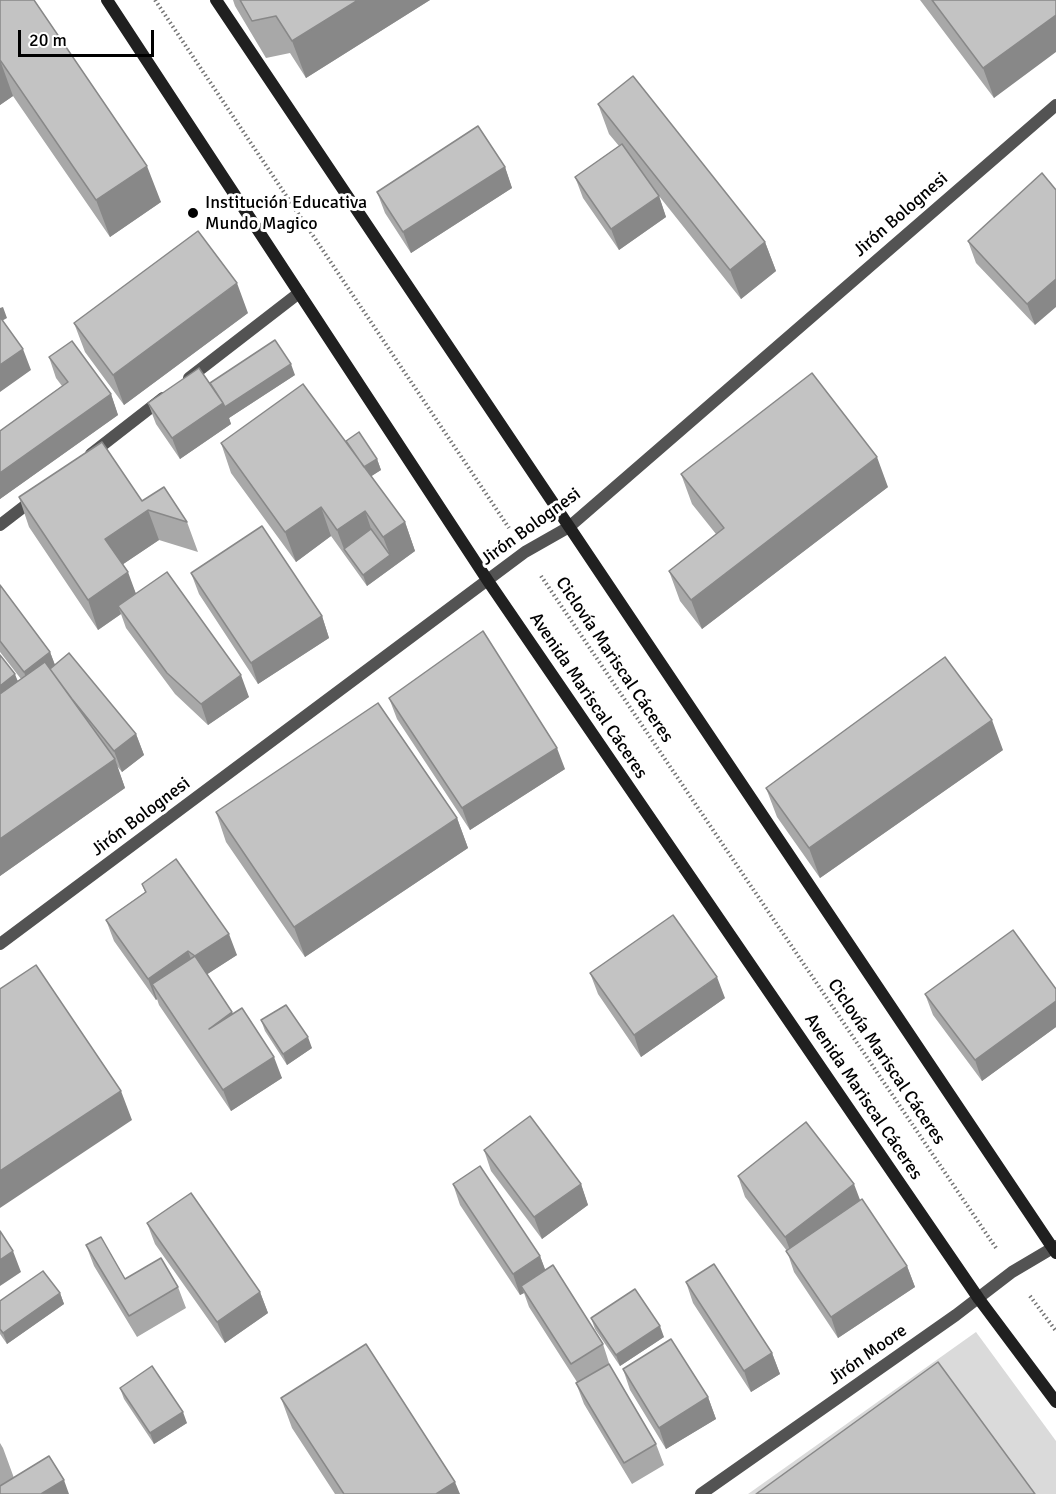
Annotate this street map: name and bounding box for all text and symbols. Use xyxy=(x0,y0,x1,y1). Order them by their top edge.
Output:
scale bar xyxy=(21,18,158,56)
text: 20 m xyxy=(29,29,67,51)
street label: Jirón Bolognesi xyxy=(849,168,953,262)
place label: Institución Educativa Mundo Magico xyxy=(205,192,367,234)
marker: Institución Educativa Mundo Magico xyxy=(186,206,200,220)
street label: Jirón Bolognesi xyxy=(477,484,585,570)
street label: Ciclovía Mariscal Cáceres xyxy=(550,573,678,747)
street label: Avenida Mariscal Cáceres xyxy=(524,609,652,783)
street label: Jirón Bolognesi xyxy=(87,773,195,861)
street label: Ciclovía Mariscal Cáceres xyxy=(822,975,950,1149)
street label: Avenida Mariscal Cáceres xyxy=(799,1010,927,1184)
street label: Jirón Moore xyxy=(825,1320,911,1390)

